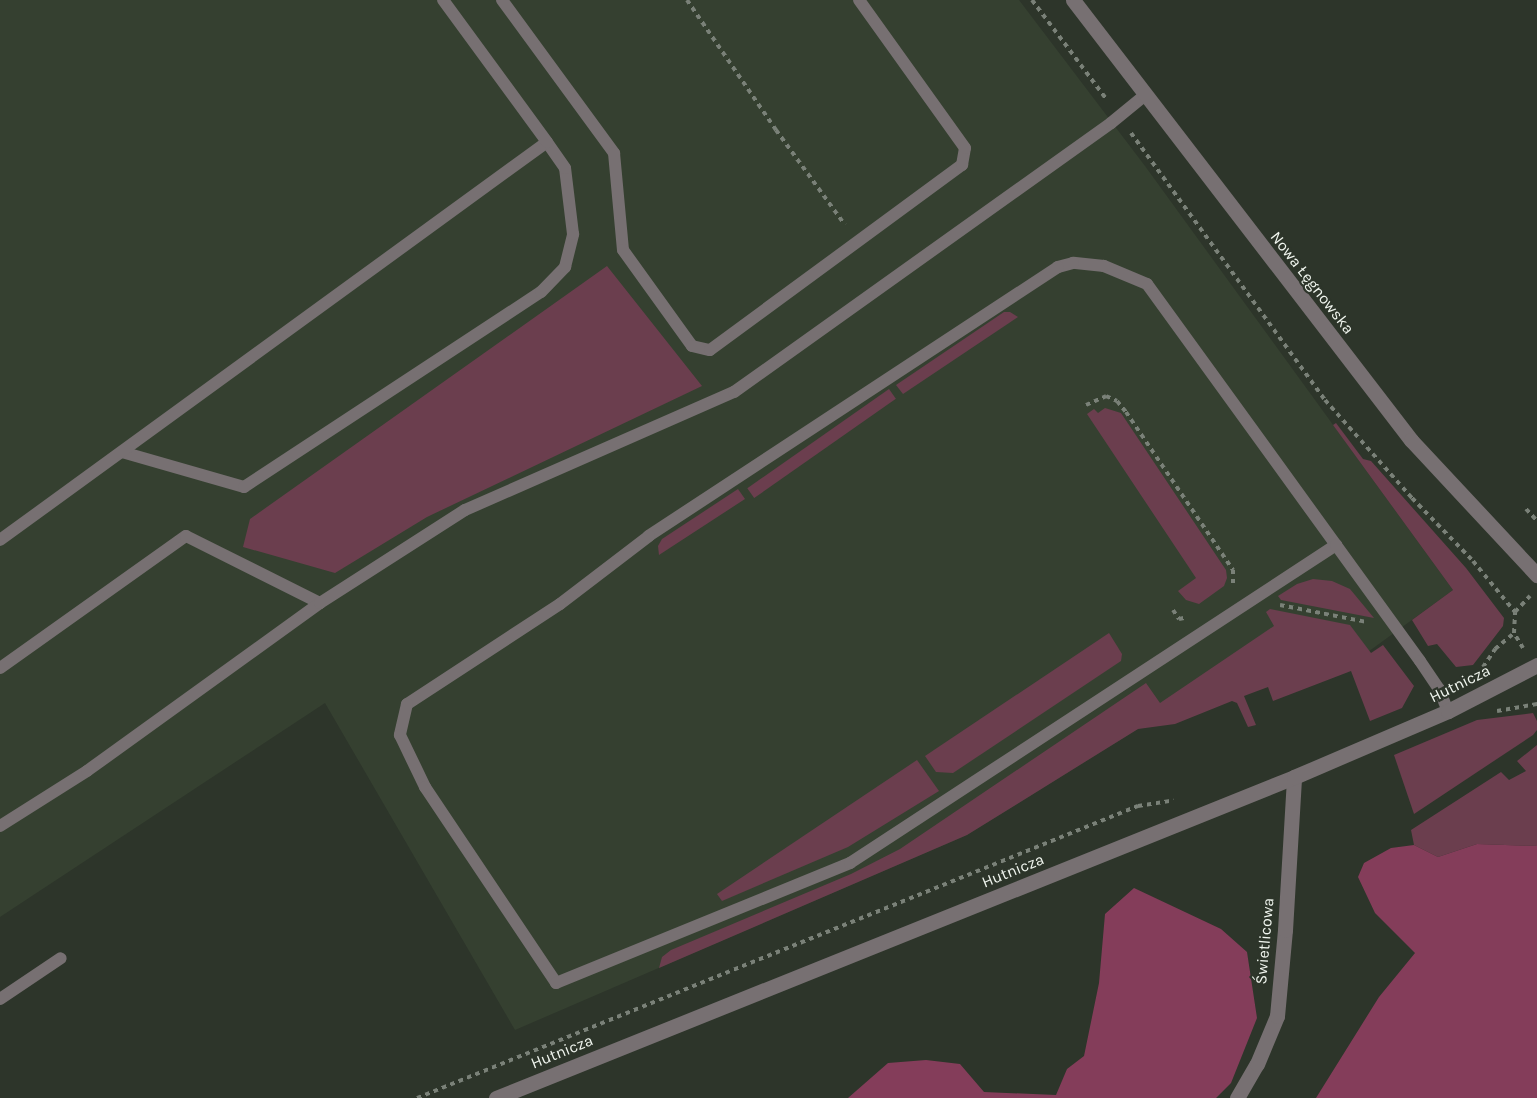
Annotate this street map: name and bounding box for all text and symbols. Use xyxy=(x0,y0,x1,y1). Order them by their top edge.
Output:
street label: Nowa Łęgnowska xyxy=(1266,228,1358,338)
street label: Hutnicza xyxy=(1426,661,1494,707)
street label: Hutnicza xyxy=(979,850,1047,892)
street label: Świetlicowa xyxy=(1252,897,1278,985)
street label: Hutnicza xyxy=(528,1031,596,1073)

